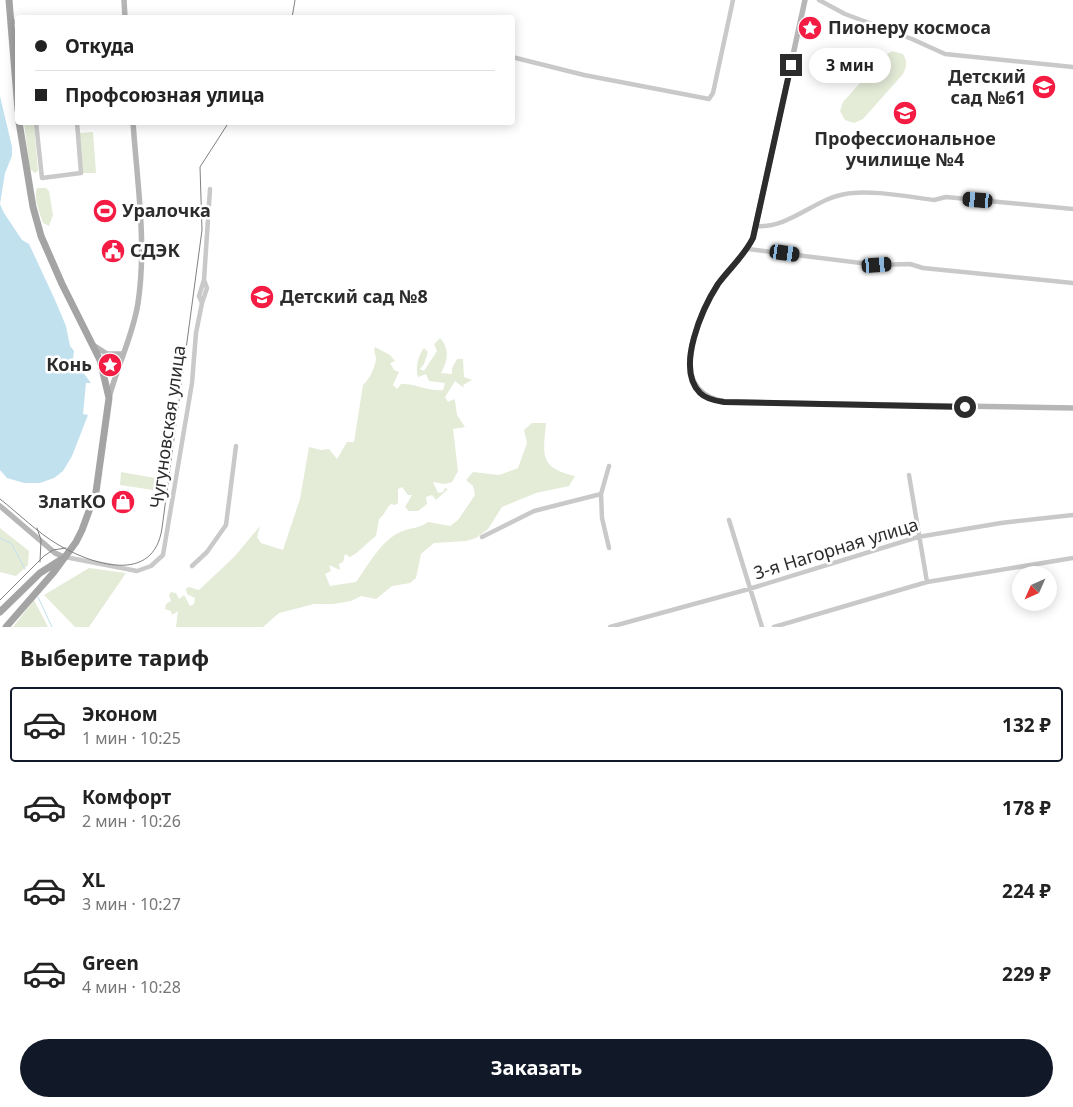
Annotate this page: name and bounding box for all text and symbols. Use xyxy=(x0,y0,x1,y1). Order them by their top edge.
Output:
place icon: Пионеру космоса xyxy=(797,15,823,41)
place label: Пионеру космоса xyxy=(828,15,991,39)
text: Откуда xyxy=(65,33,134,59)
callout: 3 мин xyxy=(808,48,891,82)
route end xyxy=(780,54,802,76)
text: 3 мин xyxy=(826,54,874,76)
place label: Детский сад №61 xyxy=(948,64,1026,109)
school or university icon: Детский сад №61 xyxy=(1031,74,1057,100)
text: Профсоюзная улица xyxy=(65,82,265,108)
school or university icon: Профессиональное училище №4 xyxy=(892,100,918,126)
place label: Профессиональное училище №4 xyxy=(814,126,996,171)
car xyxy=(962,191,993,209)
sports icon: Уралочка xyxy=(92,198,118,224)
place label: Уралочка xyxy=(122,198,211,222)
public building icon: СДЭК xyxy=(100,238,126,264)
place label: СДЭК xyxy=(130,238,180,262)
car xyxy=(769,243,800,263)
car xyxy=(861,256,892,274)
school or university icon: Детский сад №8 xyxy=(249,284,275,310)
place label: Детский сад №8 xyxy=(280,284,428,308)
street label: Чугуновская улица xyxy=(144,344,190,510)
place label: Конь xyxy=(46,352,92,376)
place icon: Конь xyxy=(97,352,123,378)
route start xyxy=(954,396,976,418)
place label: ЗлатКО xyxy=(38,489,106,513)
shop icon: ЗлатКО xyxy=(110,489,136,515)
street label: 3-я Нагорная улица xyxy=(750,512,921,585)
north arrow xyxy=(1012,566,1058,611)
map controls xyxy=(1012,566,1057,611)
text: Выберите тариф xyxy=(20,642,209,672)
text: Эконом xyxy=(82,701,158,727)
icon: car xyxy=(22,702,67,747)
text: 132 ₽ xyxy=(1002,712,1051,738)
text: 1 мин · 10:25 xyxy=(82,727,181,749)
text: Комфорт xyxy=(82,784,171,810)
icon: car xyxy=(22,785,67,830)
text: 178 ₽ xyxy=(1002,795,1051,821)
text: 2 мин · 10:26 xyxy=(82,810,181,832)
text: XL xyxy=(82,867,105,893)
icon: car xyxy=(22,868,67,913)
text: 224 ₽ xyxy=(1002,878,1051,904)
text: 3 мин · 10:27 xyxy=(82,893,181,915)
text: Green xyxy=(82,950,139,976)
icon: car xyxy=(22,951,67,996)
text: 229 ₽ xyxy=(1002,961,1051,987)
text: 4 мин · 10:28 xyxy=(82,976,181,998)
button: Заказать xyxy=(20,1039,1053,1097)

